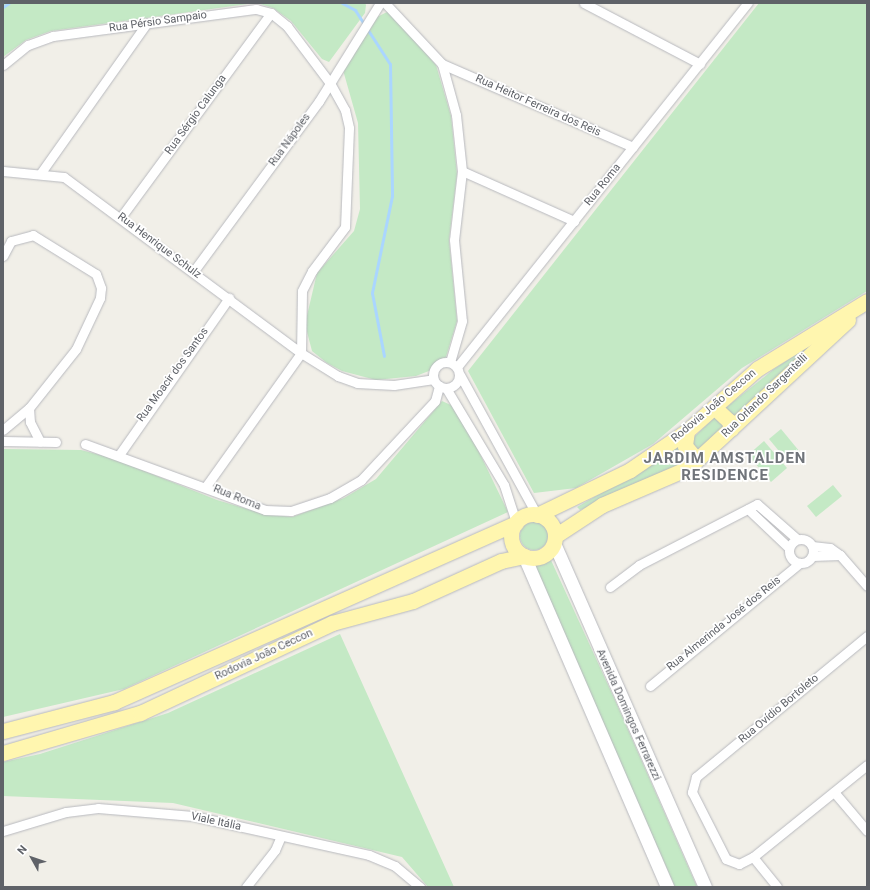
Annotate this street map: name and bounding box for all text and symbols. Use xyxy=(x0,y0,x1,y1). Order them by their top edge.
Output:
street label: Rua Pérsio Sampaio xyxy=(108,9,208,35)
street label: Rua Sérgio Calunga xyxy=(163,72,229,158)
street label: Rua Heitor Ferreira dos Reis xyxy=(473,72,603,140)
street label: Rua Nápoles xyxy=(266,111,314,169)
street label: Rua Roma xyxy=(582,161,624,209)
street label: Rua Henrique Schulz xyxy=(115,210,203,282)
street label: Rua Moacir dos Santos xyxy=(134,325,212,425)
street label: Rua Orlando Sargentelli xyxy=(719,351,811,441)
street label: Rodovia João Ceccon xyxy=(669,367,759,445)
district label: JARDIM AMSTALDEN RESIDENCE xyxy=(644,449,806,484)
street label: Rua Roma xyxy=(211,482,263,514)
street label: Rua Almerinda José dos Reis xyxy=(664,574,784,674)
street label: Rodovia João Ceccon xyxy=(213,627,315,683)
street label: Avenida Domingos Ferrarezzi xyxy=(593,647,663,783)
street label: Rua Ovídio Bortoleto xyxy=(736,672,822,746)
street label: Viale Itália xyxy=(190,810,242,834)
north arrow xyxy=(12,838,52,878)
text: N xyxy=(15,843,30,857)

